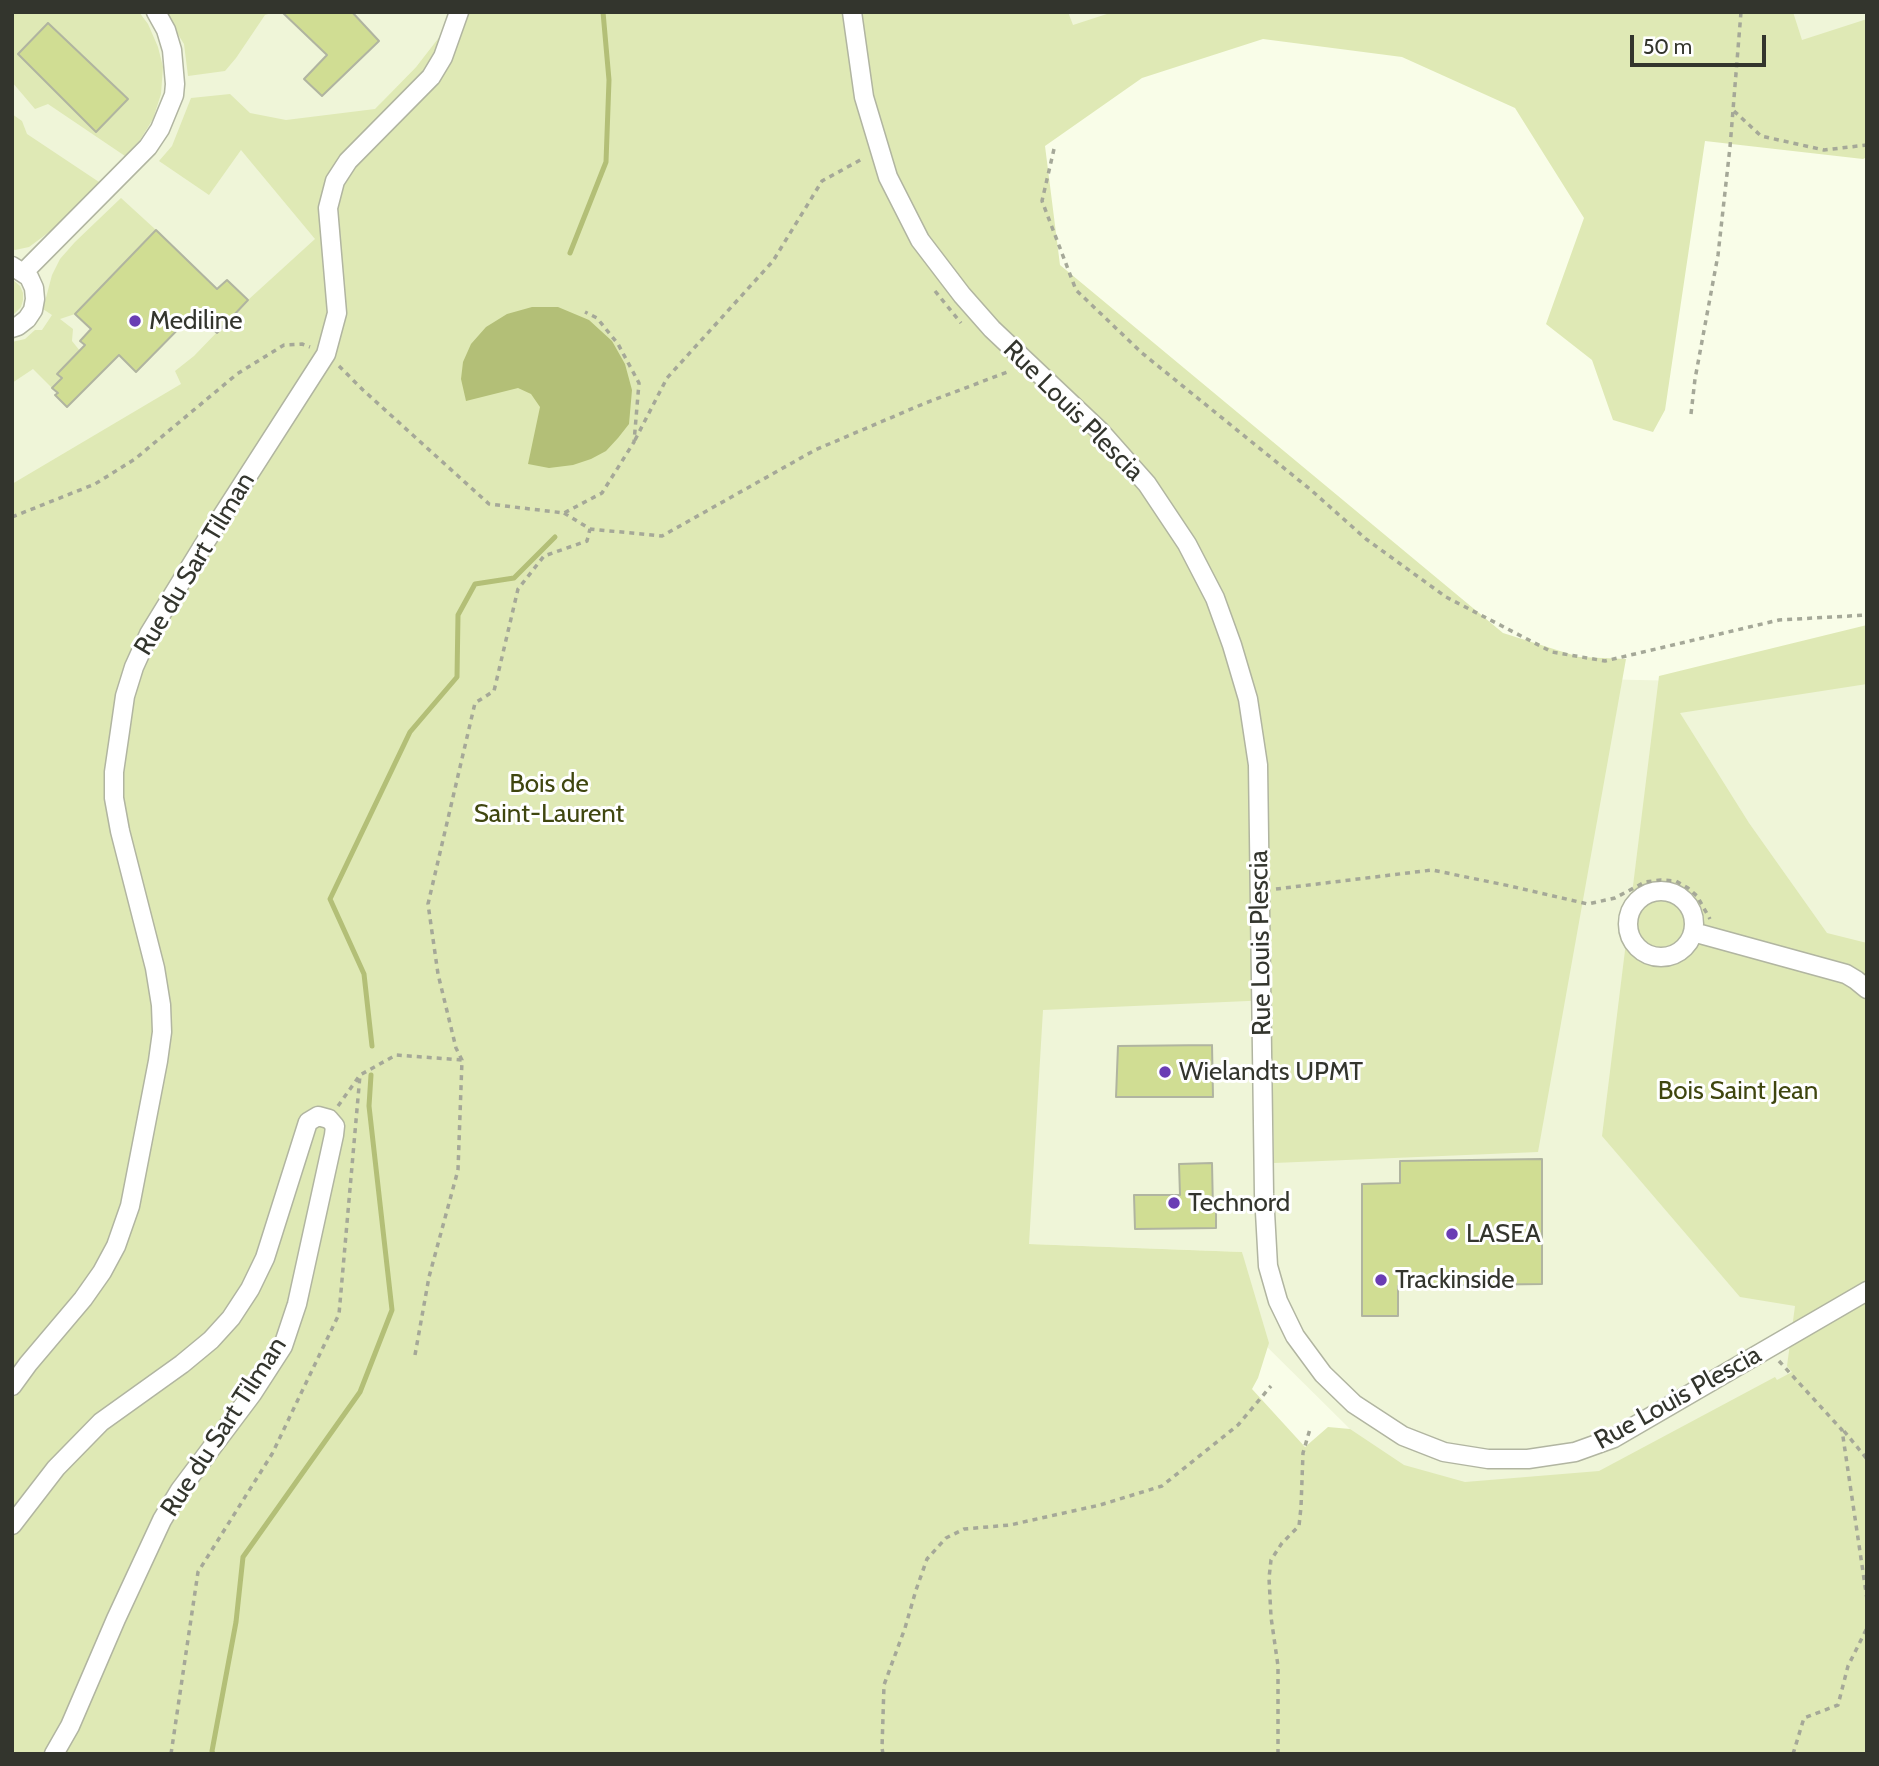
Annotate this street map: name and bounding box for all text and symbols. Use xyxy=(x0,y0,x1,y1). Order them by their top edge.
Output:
scale bar xyxy=(1634,21,1770,65)
text: 50 m xyxy=(1643,34,1692,59)
place label: Mediline xyxy=(149,305,243,337)
marker: Mediline xyxy=(127,313,143,329)
street label: Rue Louis Plescia xyxy=(996,334,1150,488)
street label: Rue du Sart Tilman xyxy=(128,467,262,661)
park label: Bois de Saint-Laurent xyxy=(474,768,624,830)
street label: Rue Louis Plescia xyxy=(1244,850,1278,1036)
place label: Wielandts UPMT xyxy=(1179,1056,1363,1088)
marker: Wielandts UPMT xyxy=(1157,1064,1173,1080)
park label: Bois Saint Jean xyxy=(1658,1075,1818,1107)
place label: Technord xyxy=(1188,1187,1290,1219)
marker: Technord xyxy=(1166,1195,1182,1211)
place label: LASEA xyxy=(1466,1218,1541,1250)
marker: LASEA xyxy=(1444,1226,1460,1242)
place label: Trackinside xyxy=(1395,1264,1515,1296)
marker: Trackinside xyxy=(1373,1272,1389,1288)
street label: Rue du Sart Tilman xyxy=(154,1331,294,1523)
street label: Rue Louis Plescia xyxy=(1589,1339,1767,1457)

